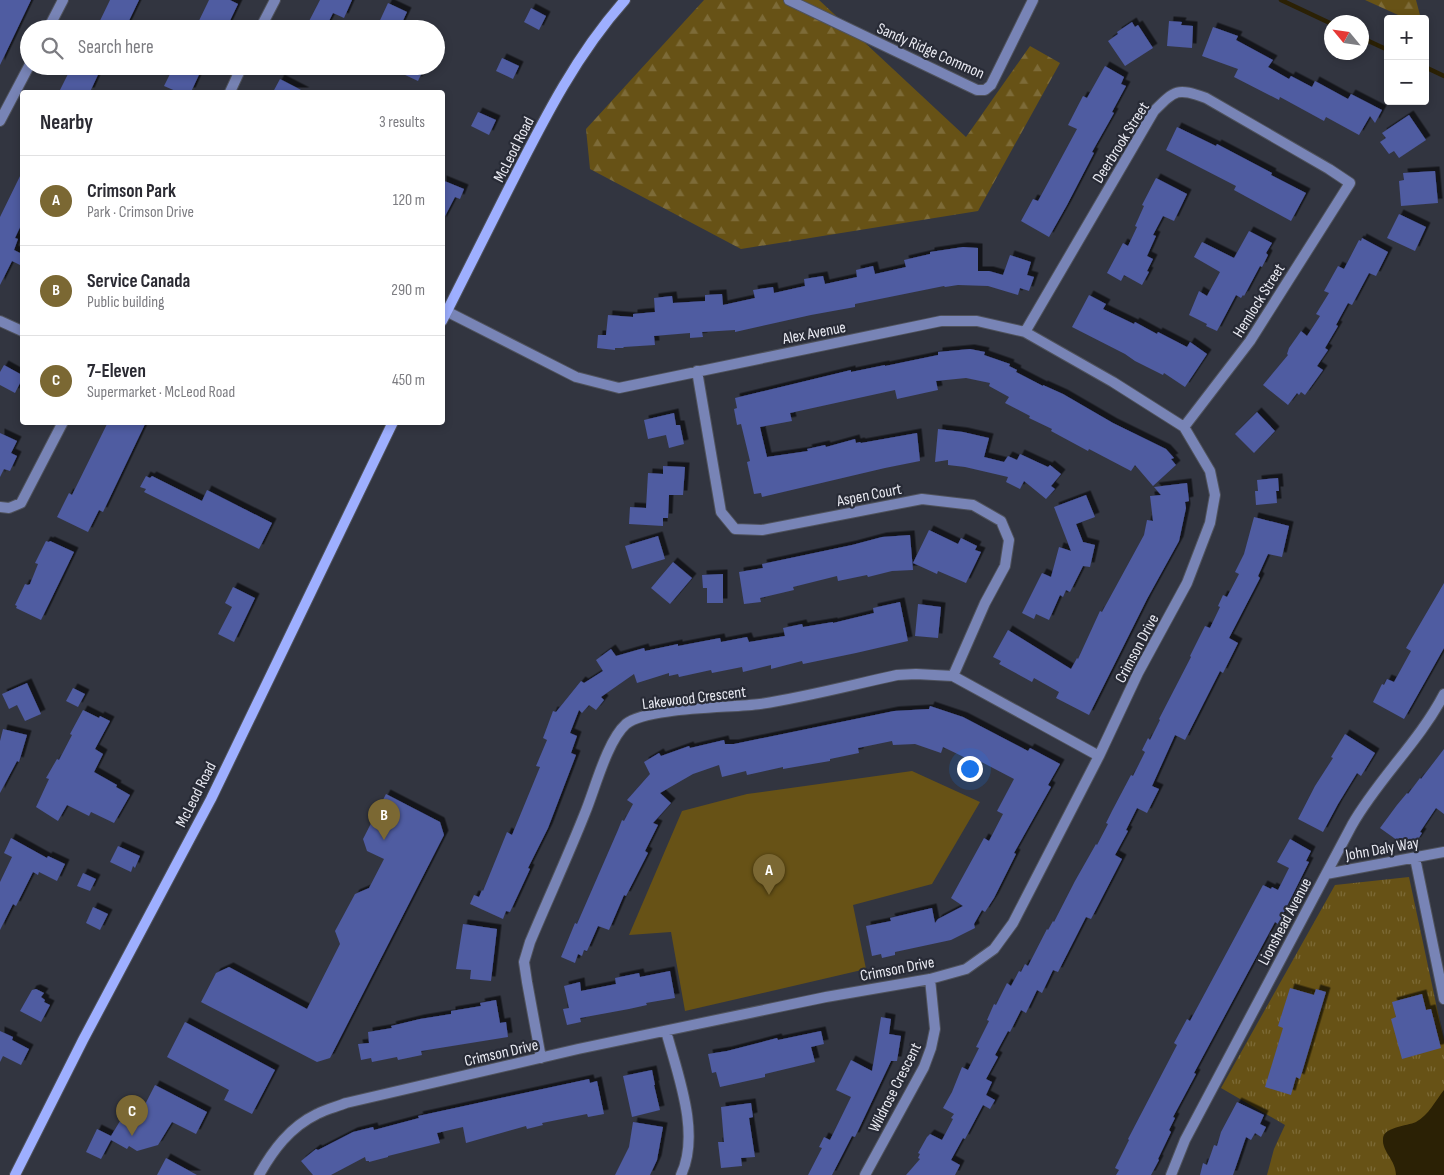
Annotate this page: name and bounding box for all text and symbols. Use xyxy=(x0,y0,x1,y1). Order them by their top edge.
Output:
north arrow xyxy=(1324,15,1369,60)
map controls xyxy=(1384,15,1429,105)
button: + xyxy=(1384,15,1429,60)
street label: Sandy Ridge Common xyxy=(874,19,987,84)
search box xyxy=(20,20,445,75)
icon: search xyxy=(38,34,66,62)
text: Search here xyxy=(78,36,154,59)
button: − xyxy=(1384,60,1429,105)
street label: Deerbrook Street xyxy=(1089,99,1154,187)
text: Nearby xyxy=(40,110,93,135)
text: 3 results xyxy=(379,113,425,132)
street label: McLeod Road xyxy=(490,114,539,185)
text: Crimson Park xyxy=(87,180,176,203)
text: A xyxy=(52,191,60,210)
text: 120 m xyxy=(393,191,425,210)
text: Park · Crimson Drive xyxy=(87,203,194,222)
street label: Hemlock Street xyxy=(1229,260,1289,341)
text: Service Canada xyxy=(87,270,190,293)
text: B xyxy=(52,281,60,300)
text: 290 m xyxy=(391,281,425,300)
text: Public building xyxy=(87,293,164,312)
street label: Alex Avenue xyxy=(780,318,848,349)
text: 7-Eleven xyxy=(87,360,146,383)
text: C xyxy=(52,371,60,390)
text: 450 m xyxy=(392,371,425,390)
text: Supermarket · McLeod Road xyxy=(87,383,235,402)
street label: Aspen Court xyxy=(834,480,903,511)
street label: Crimson Drive xyxy=(1111,611,1163,686)
street label: Lakewood Crescent xyxy=(641,683,747,714)
your location xyxy=(957,756,983,782)
street label: McLeod Road xyxy=(172,759,221,830)
pin: B xyxy=(368,799,400,840)
street label: John Daly Way xyxy=(1343,834,1420,865)
pin: A xyxy=(753,854,785,895)
street label: Lionshead Avenue xyxy=(1254,875,1316,969)
street label: Crimson Drive xyxy=(859,953,936,986)
street label: Crimson Drive xyxy=(463,1036,540,1071)
street label: Wildrose Crescent xyxy=(865,1040,926,1135)
pin: C xyxy=(116,1095,148,1136)

